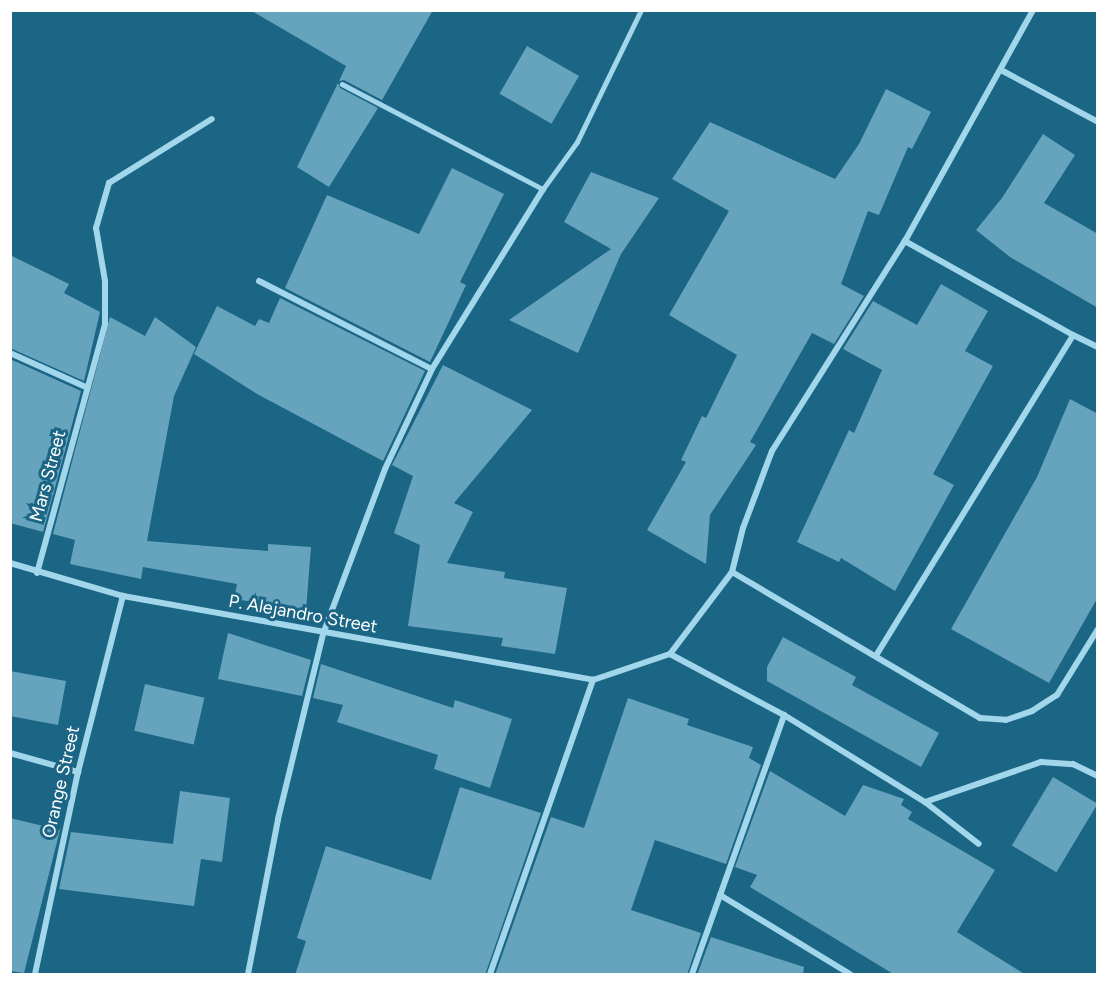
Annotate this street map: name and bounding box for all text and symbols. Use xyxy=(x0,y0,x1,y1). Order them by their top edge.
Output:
street label: Mars Street xyxy=(25,428,71,524)
street label: P. Alejandro Street xyxy=(227,590,379,638)
street label: Orange Street xyxy=(38,724,84,840)

